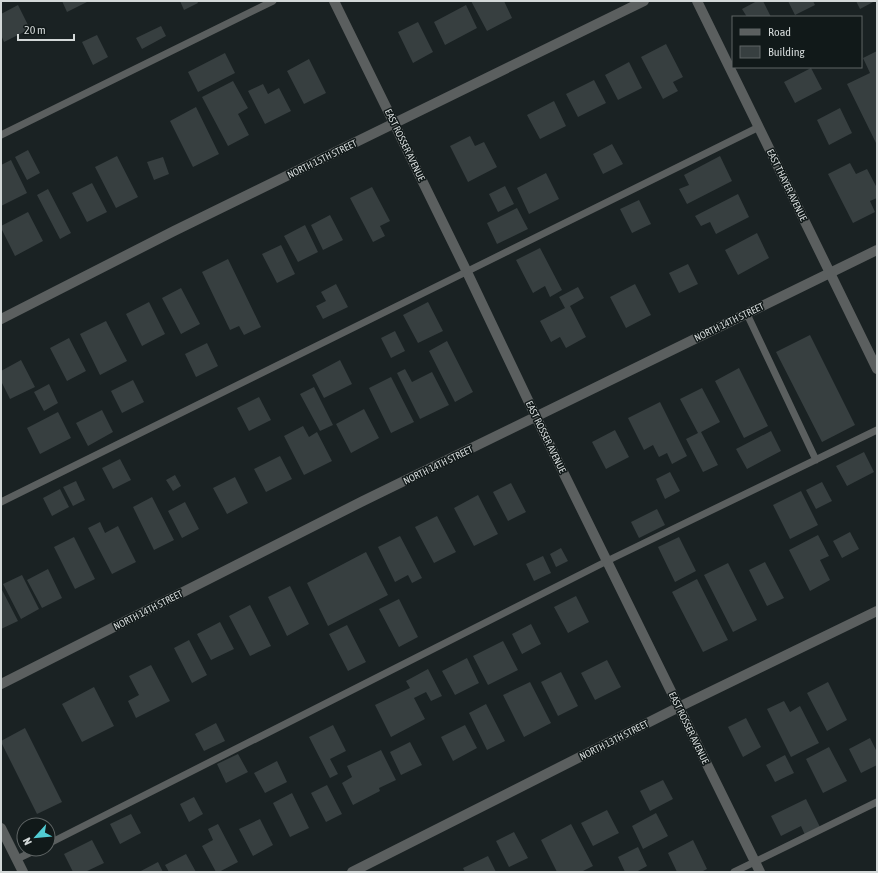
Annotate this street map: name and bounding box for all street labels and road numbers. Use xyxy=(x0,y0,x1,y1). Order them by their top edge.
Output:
street label: EAST ROSSER AVENUE xyxy=(383,107,428,183)
street label: NORTH 15TH STREET xyxy=(286,137,359,181)
street label: EAST THAYER AVENUE xyxy=(765,147,810,223)
street label: NORTH 14TH STREET xyxy=(693,300,766,344)
street label: EAST ROSSER AVENUE xyxy=(524,399,569,475)
street label: NORTH 14TH STREET xyxy=(402,443,475,487)
street label: NORTH 14TH STREET xyxy=(112,588,185,632)
street label: EAST ROSSER AVENUE xyxy=(667,690,712,766)
street label: NORTH 13TH STREET xyxy=(578,718,651,762)

